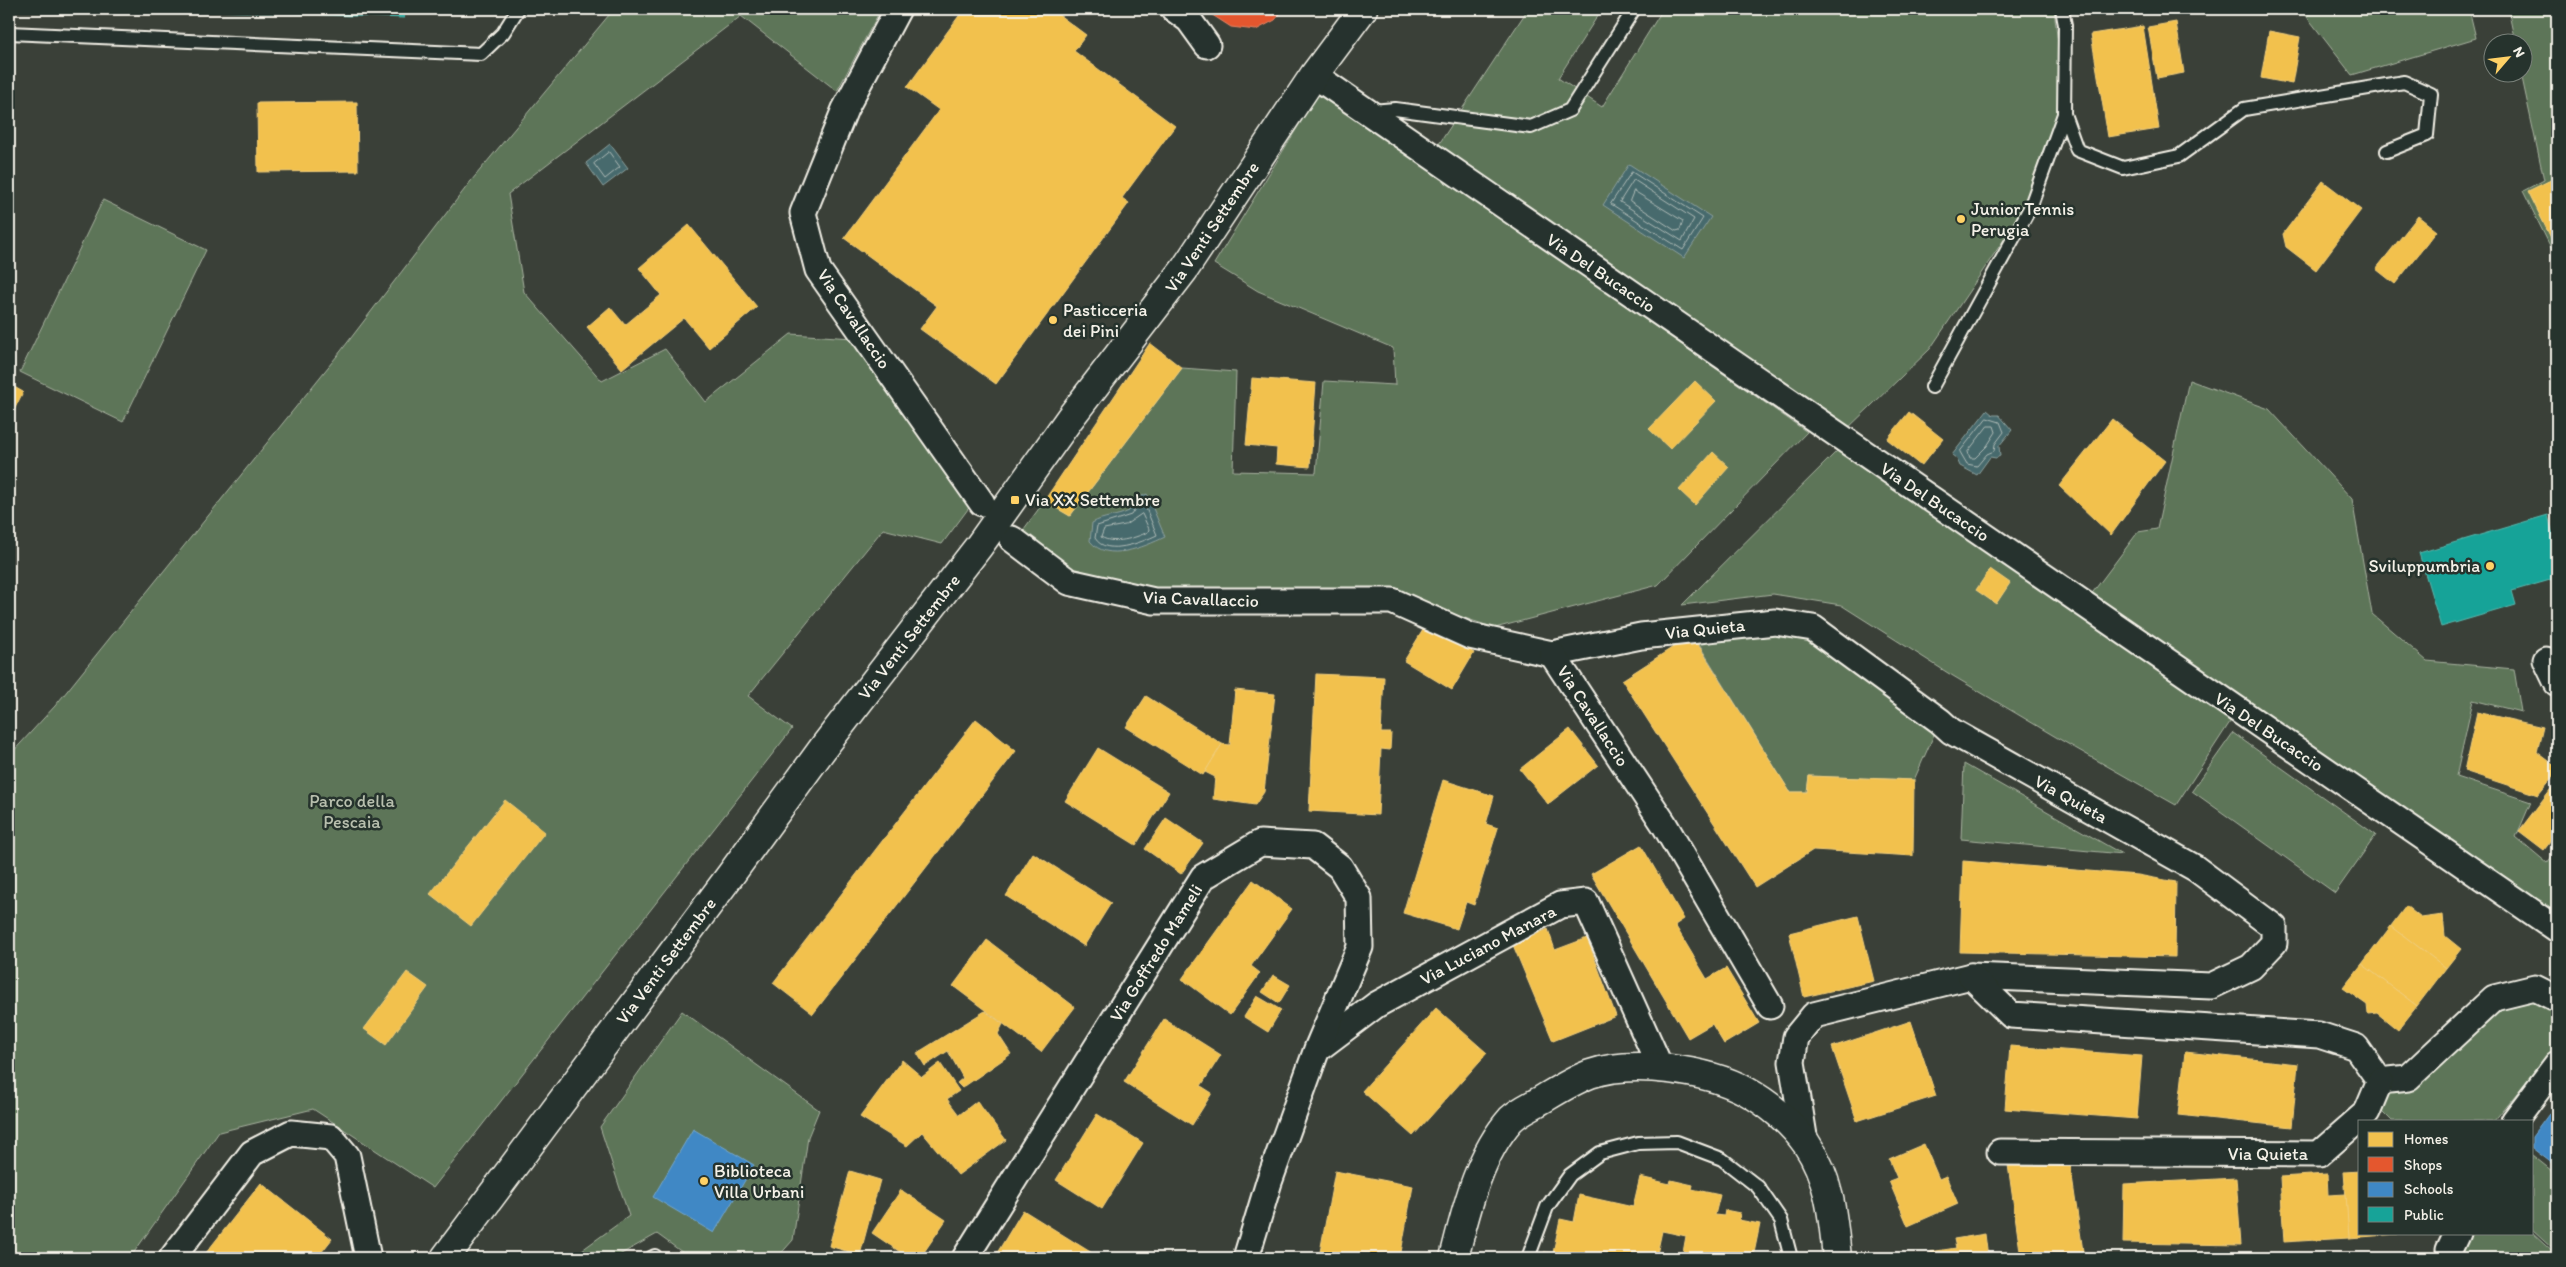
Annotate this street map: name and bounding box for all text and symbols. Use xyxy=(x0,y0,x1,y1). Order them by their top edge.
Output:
north arrow xyxy=(2484,32,2534,82)
text: N xyxy=(2509,44,2529,60)
street label: Via Venti Settembre xyxy=(1160,157,1264,297)
place label: Junior Tennis Perugia xyxy=(1971,198,2074,241)
marker: Junior Tennis Perugia xyxy=(1955,213,1967,225)
street label: Via Del Bucaccio xyxy=(1542,228,1660,318)
street label: Via Cavallaccio xyxy=(812,265,896,373)
place label: Pasticceria dei Pini xyxy=(1063,299,1147,342)
marker: Pasticceria dei Pini xyxy=(1047,314,1059,326)
street label: Via Del Bucaccio xyxy=(1876,457,1994,547)
place label: Via XX Settembre xyxy=(1025,489,1160,511)
marker: Via XX Settembre xyxy=(1009,494,1021,506)
place label: Sviluppumbria xyxy=(2368,555,2480,577)
marker: Sviluppumbria xyxy=(2484,560,2496,572)
street label: Via Venti Settembre xyxy=(853,570,965,704)
street label: Via Cavallaccio xyxy=(1143,586,1259,612)
street label: Via Quieta xyxy=(1664,614,1747,644)
street label: Via Cavallaccio xyxy=(1552,661,1634,771)
street label: Via Del Bucaccio xyxy=(2210,687,2328,777)
street label: Via Quieta xyxy=(2030,770,2112,828)
park label: Parco della Pescaia xyxy=(309,790,395,833)
street label: Via Goffredo Mameli xyxy=(1105,880,1207,1026)
street label: Via Venti Settembre xyxy=(611,893,721,1029)
street label: Via Luciano Manara xyxy=(1416,900,1560,990)
legend xyxy=(2358,1120,2534,1234)
text: Homes xyxy=(2404,1130,2449,1148)
street label: Via Quieta xyxy=(2228,1143,2309,1165)
text: Shops xyxy=(2404,1156,2443,1174)
place label: Biblioteca Villa Urbani xyxy=(714,1160,804,1203)
marker: Biblioteca Villa Urbani xyxy=(698,1175,710,1187)
text: Schools xyxy=(2404,1180,2454,1198)
text: Public xyxy=(2404,1206,2444,1224)

